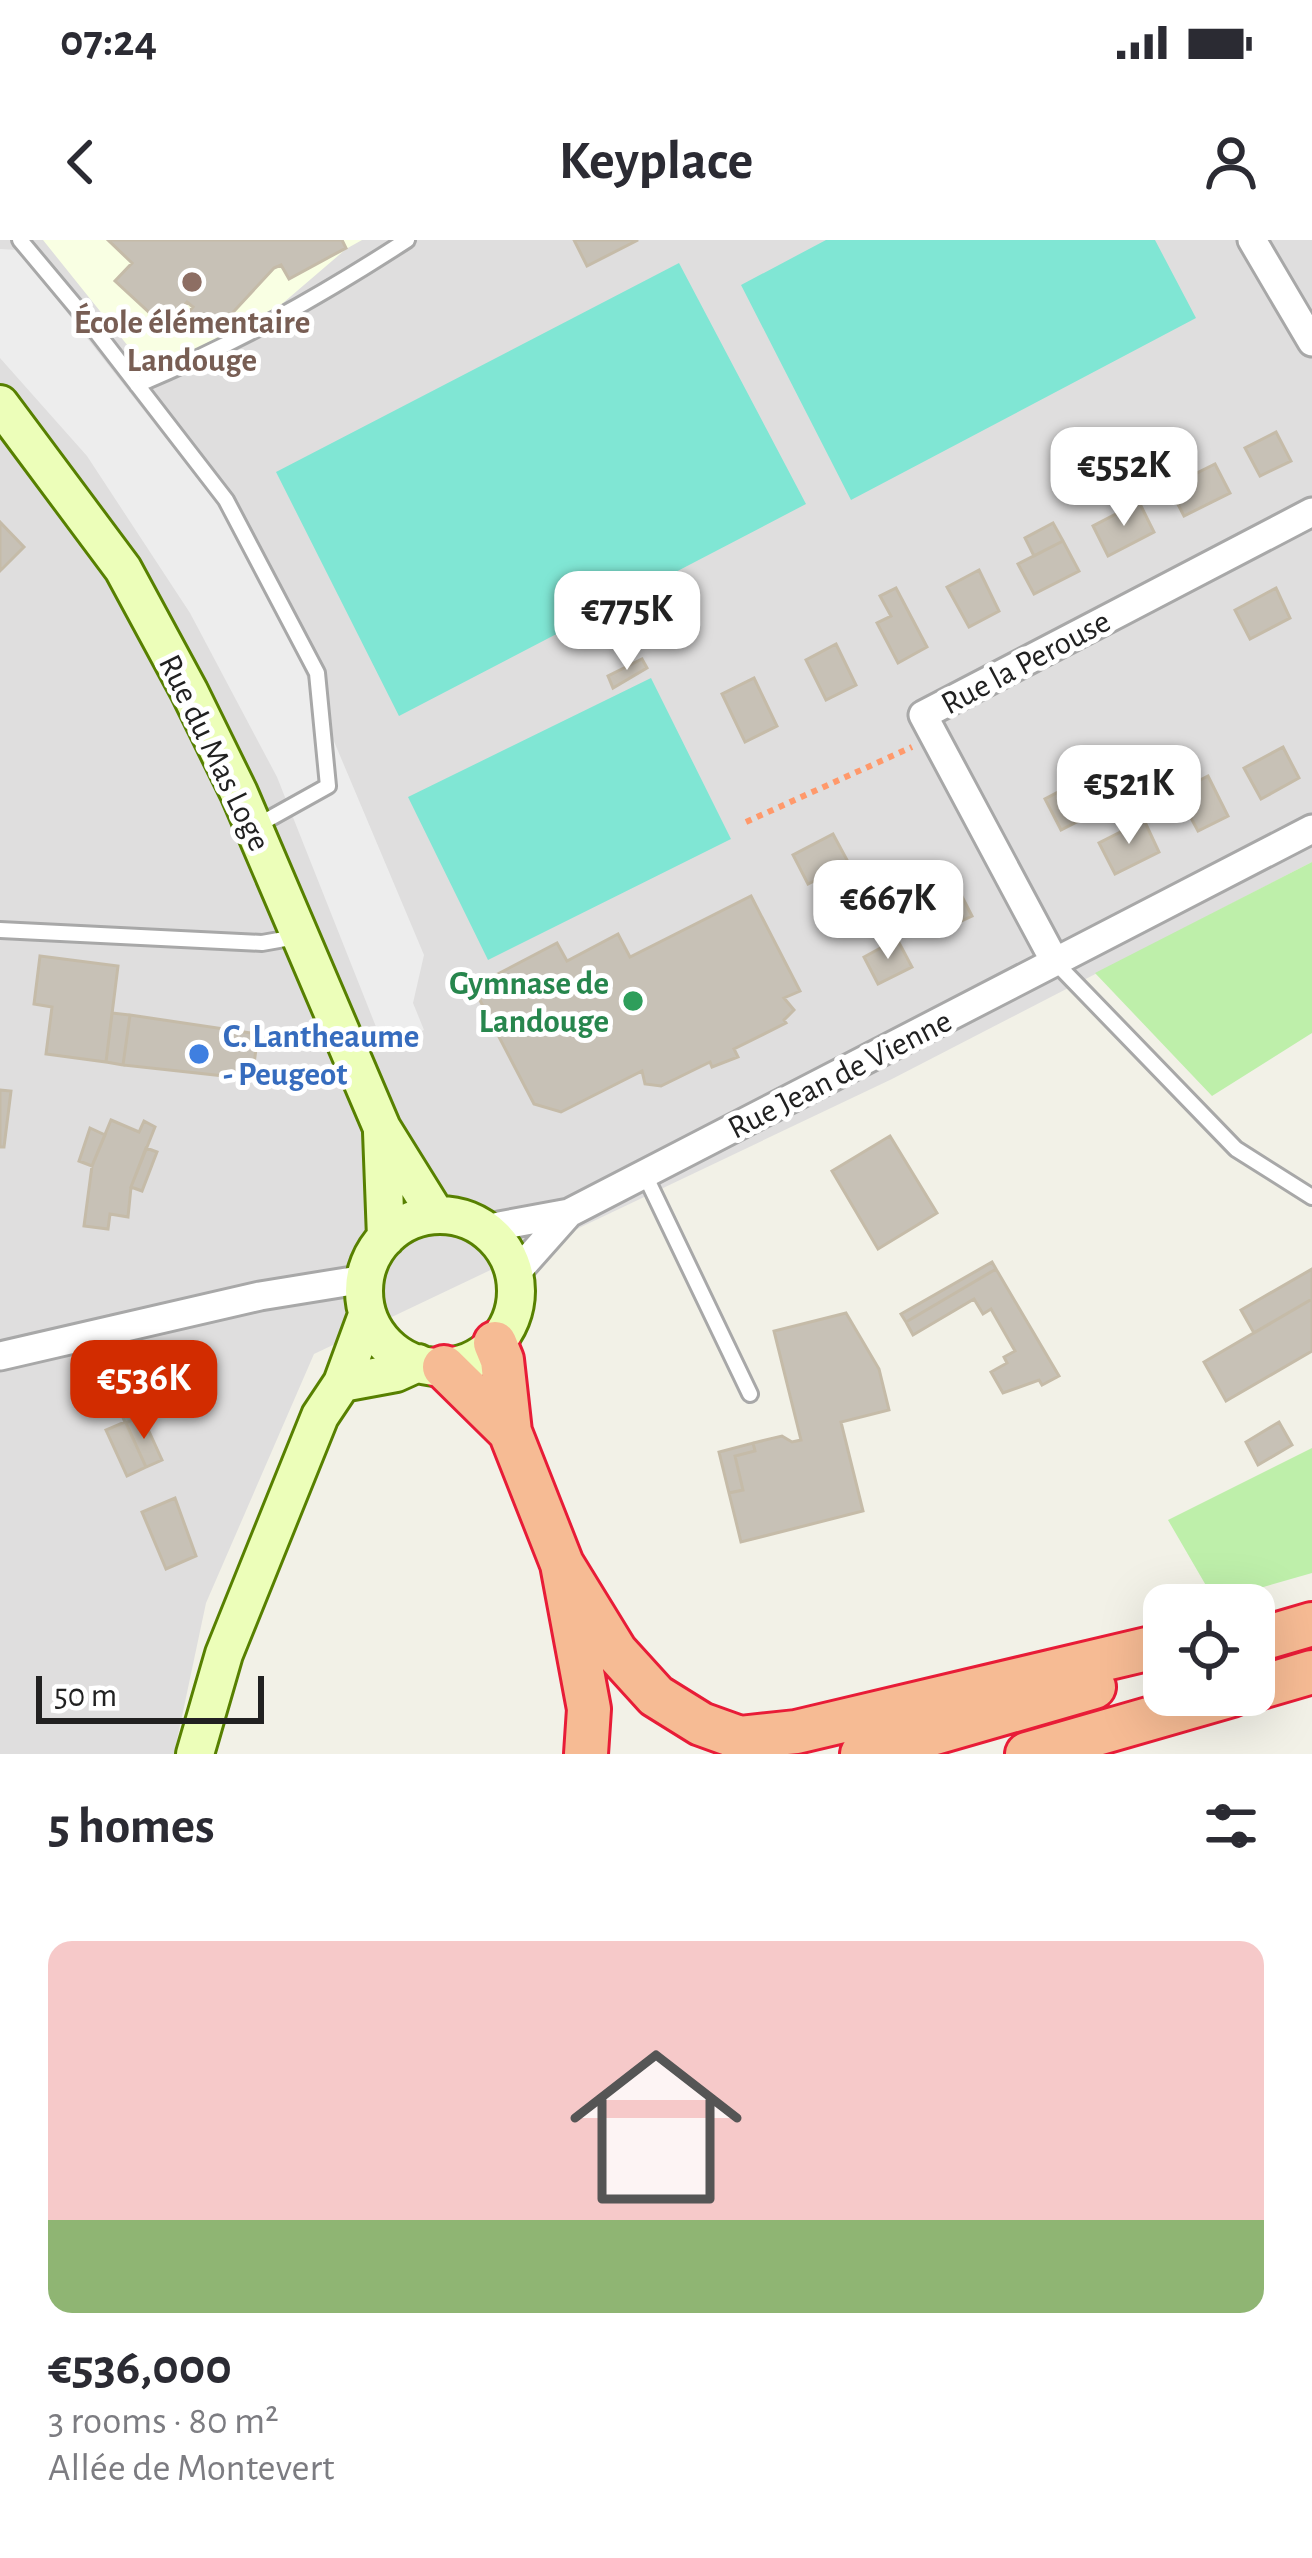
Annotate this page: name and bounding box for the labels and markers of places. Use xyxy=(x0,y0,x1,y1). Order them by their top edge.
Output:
marker: École élémentaire Landouge xyxy=(179,269,205,295)
place label: École élémentaire Landouge xyxy=(74,302,310,378)
pin: €552K xyxy=(1040,427,1208,529)
pin: €775K xyxy=(543,571,711,673)
pin: €521K xyxy=(1045,745,1213,847)
pin: €667K xyxy=(804,860,972,962)
place label: Gymnase de Landouge xyxy=(449,968,609,1039)
marker: Gymnase de Landouge xyxy=(620,988,646,1014)
place label: C. Lantheaume - Peugeot xyxy=(223,1021,419,1092)
marker: C. Lantheaume - Peugeot xyxy=(186,1041,212,1067)
pin: €536K xyxy=(60,1340,228,1442)

